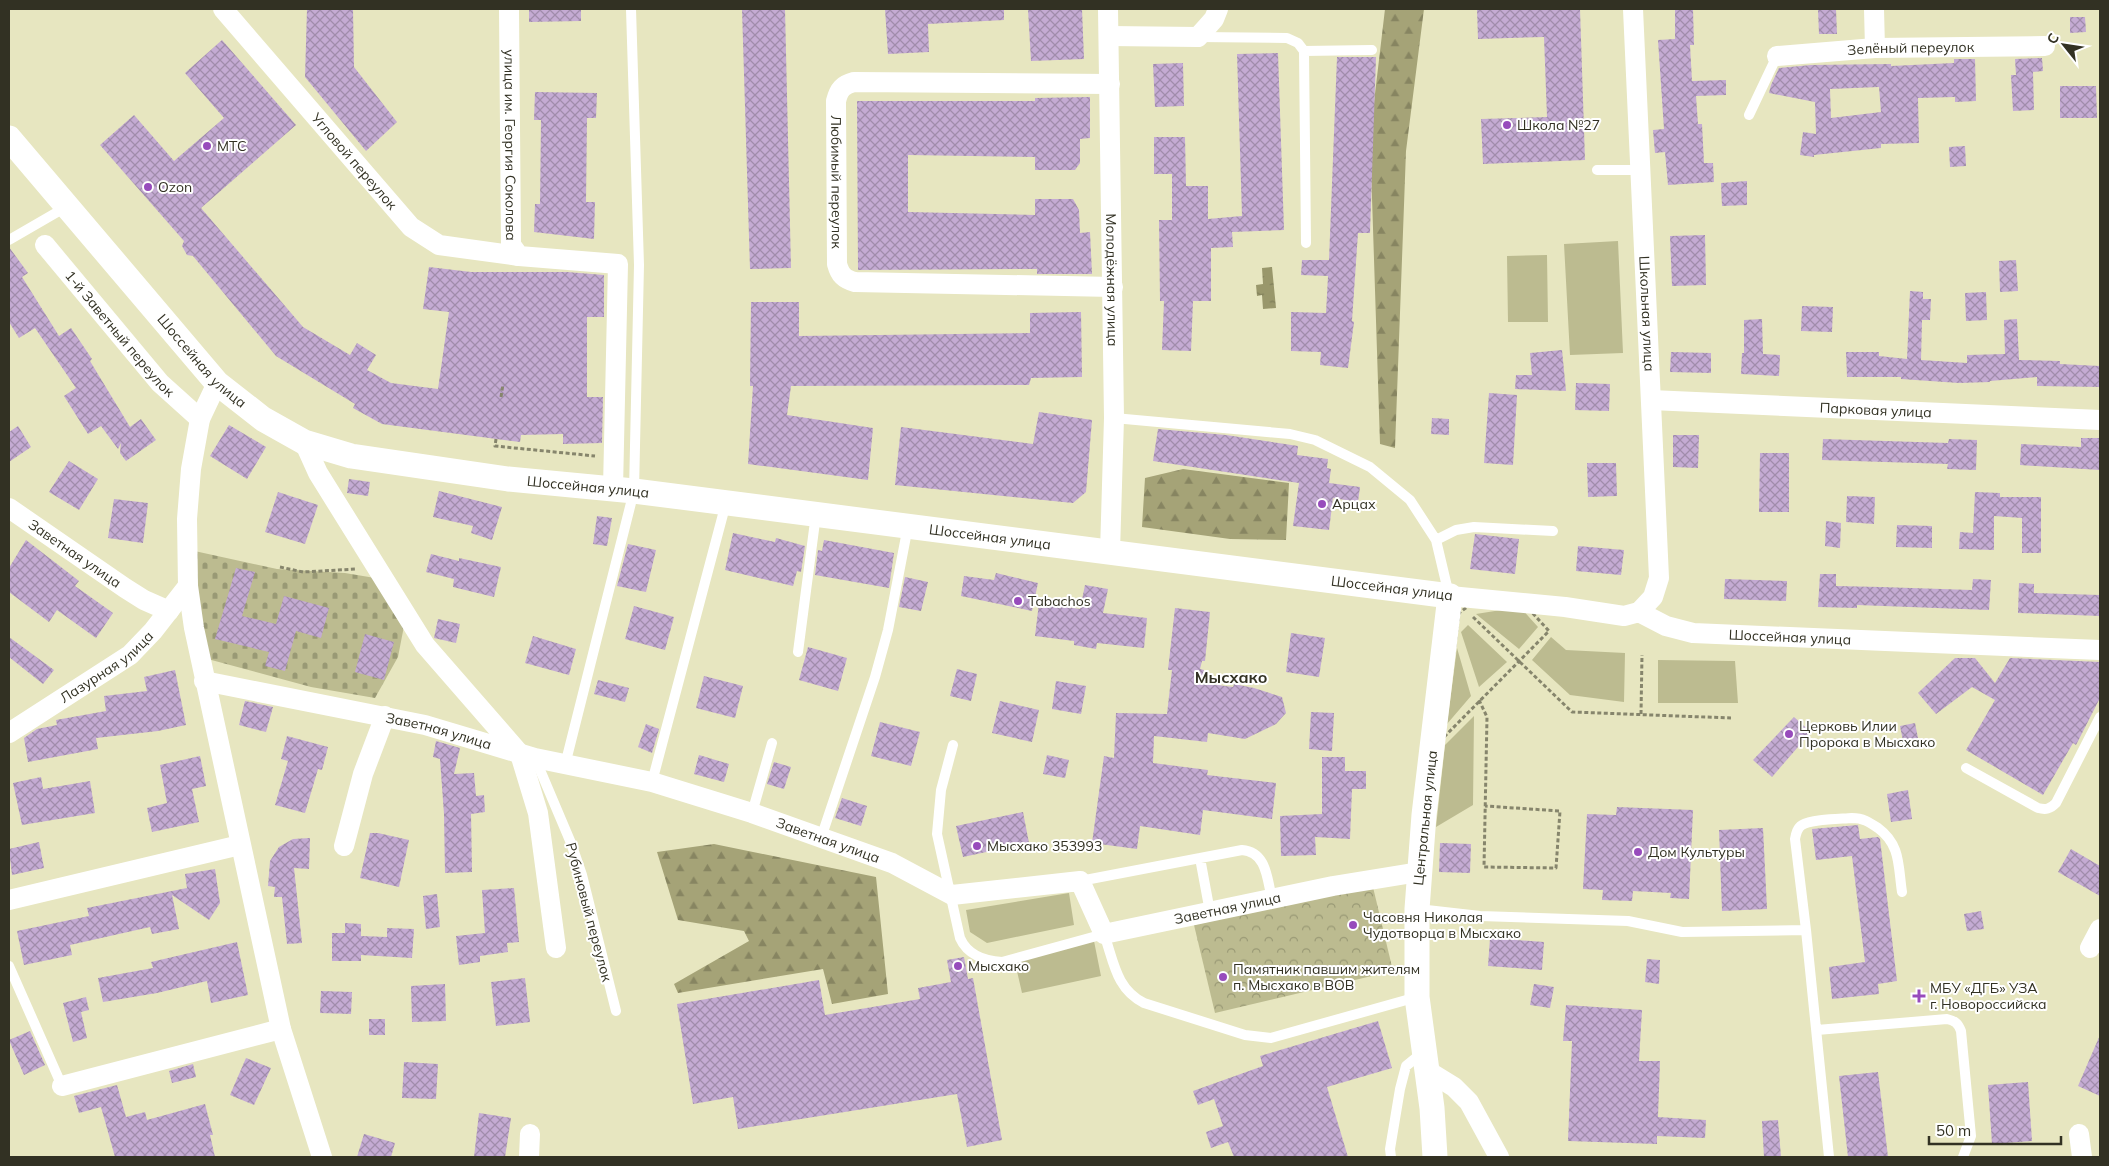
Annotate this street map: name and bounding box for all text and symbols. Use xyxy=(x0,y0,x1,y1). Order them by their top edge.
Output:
north arrow xyxy=(2039,20,2089,70)
text: С xyxy=(2043,30,2063,47)
street label: Зелёный переулок xyxy=(1846,38,1975,59)
street label: улица им. Георгия Соколова xyxy=(500,49,520,241)
street label: Угловой переулок xyxy=(307,108,401,214)
street label: Любимый переулок xyxy=(827,115,846,249)
place label: Школа №27 xyxy=(1517,116,1600,134)
marker: Школа №27 xyxy=(1501,119,1513,131)
place label: МТС xyxy=(217,137,246,155)
marker: МТС xyxy=(201,140,213,152)
place label: Ozon xyxy=(158,178,192,196)
marker: Ozon xyxy=(142,181,154,193)
street label: Молодёжная улица xyxy=(1102,213,1122,347)
street label: Школьная улица xyxy=(1635,255,1659,372)
street label: 1-й Заветный переулок xyxy=(61,267,179,401)
street label: Шоссейная улица xyxy=(153,310,250,412)
street label: Парковая улица xyxy=(1819,399,1932,421)
street label: Шоссейная улица xyxy=(526,472,650,502)
place label: Арцах xyxy=(1332,495,1376,513)
marker: Арцах xyxy=(1316,498,1328,510)
street label: Заветная улица xyxy=(25,515,125,592)
street label: Шоссейная улица xyxy=(928,520,1052,554)
street label: Шоссейная улица xyxy=(1330,572,1454,604)
place label: Tabachos xyxy=(1028,592,1091,610)
marker: Tabachos xyxy=(1012,595,1024,607)
street label: Шоссейная улица xyxy=(1728,625,1852,649)
street label: Лазурная улица xyxy=(56,627,157,707)
district label: Мысхако xyxy=(1195,667,1267,687)
street label: Заветная улица xyxy=(384,708,494,753)
place label: Церковь Илии Пророка в Мысхако xyxy=(1799,717,1936,751)
marker: Церковь Илии Пророка в Мысхако xyxy=(1783,728,1795,740)
street label: Центральная улица xyxy=(1409,750,1441,886)
street label: Заветная улица xyxy=(774,813,882,867)
place label: Мысхако 353993 xyxy=(987,837,1102,855)
street label: Рубиновый переулок xyxy=(562,840,616,984)
marker: Мысхако 353993 xyxy=(971,840,983,852)
place label: Дом Культуры xyxy=(1648,843,1745,861)
marker: Дом Культуры xyxy=(1632,846,1644,858)
street label: Заветная улица xyxy=(1172,888,1282,928)
place label: Часовня Николая Чудотворца в Мысхако xyxy=(1363,908,1521,942)
marker: Часовня Николая Чудотворца в Мысхако xyxy=(1347,919,1359,931)
place label: Мысхако xyxy=(968,957,1029,975)
marker: Мысхако xyxy=(952,960,964,972)
place label: Памятник павшим жителям п. Мысхако в ВОВ xyxy=(1233,960,1420,994)
marker: Памятник павшим жителям п. Мысхако в ВОВ xyxy=(1217,971,1229,983)
place label: МБУ «ДГБ» УЗА г. Новороссийска xyxy=(1930,979,2046,1013)
marker: МБУ «ДГБ» УЗА г. Новороссийска xyxy=(1912,989,1926,1003)
scale bar xyxy=(1929,1114,2062,1146)
text: 50 m xyxy=(1936,1121,1971,1140)

